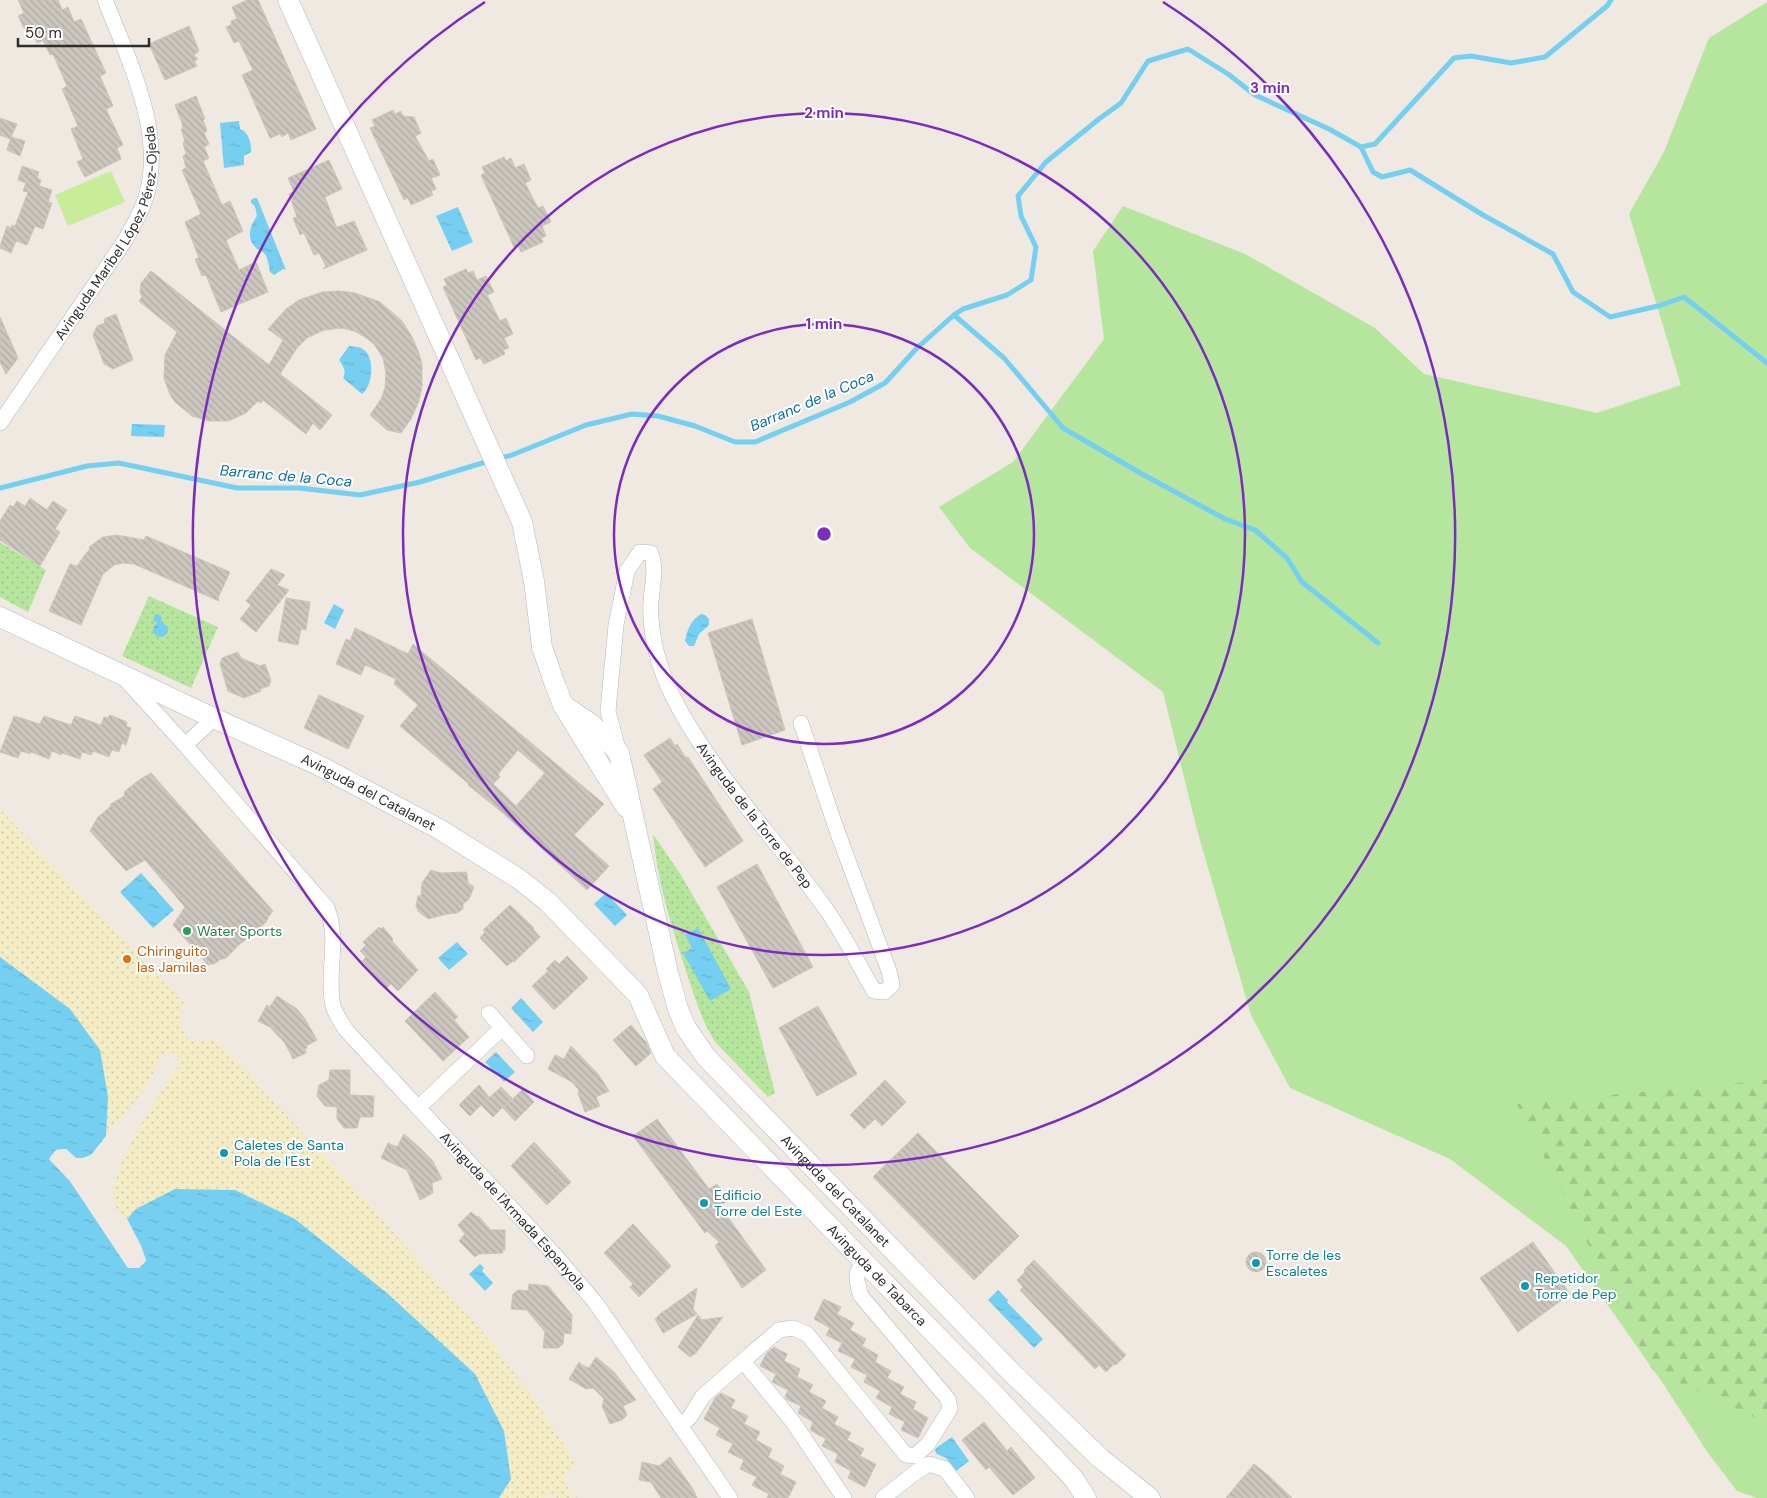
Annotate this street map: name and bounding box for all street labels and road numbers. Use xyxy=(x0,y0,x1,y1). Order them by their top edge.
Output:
street label: Avinguda Maribel López Pérez-Ojeda xyxy=(51,125,161,343)
street label: Avinguda de la Torre de Pep xyxy=(693,739,817,892)
street label: Avinguda del Catalanet xyxy=(298,750,439,835)
street label: Avinguda de l'Armada Espanyola xyxy=(436,1128,590,1294)
street label: Avinguda del Catalanet xyxy=(777,1131,894,1251)
street label: Avinguda de Tabarca xyxy=(823,1220,931,1330)

